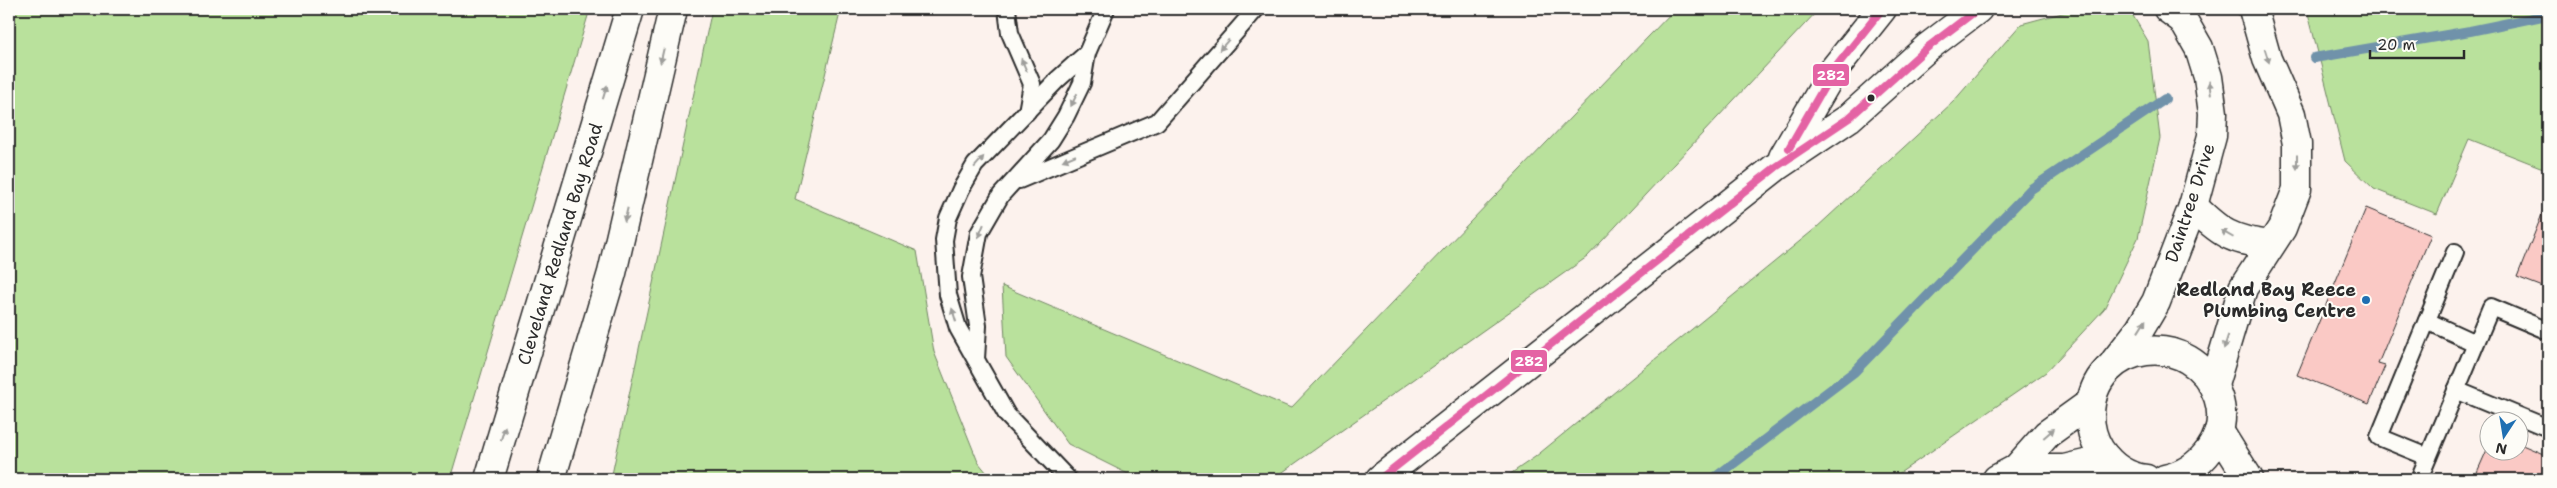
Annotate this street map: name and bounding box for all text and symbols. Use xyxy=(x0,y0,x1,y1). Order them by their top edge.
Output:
scale bar xyxy=(2370,28,2463,60)
text: 20 m xyxy=(2377,35,2416,55)
one-way arrow xyxy=(1218,39,1230,51)
one-way arrow xyxy=(2263,48,2271,63)
one-way arrow xyxy=(658,49,666,64)
one-way arrow xyxy=(1019,58,1027,72)
line badge: 282 xyxy=(1812,63,1850,87)
text: 282 xyxy=(1816,66,1846,84)
one-way arrow xyxy=(2205,80,2213,96)
one-way arrow xyxy=(601,85,609,100)
one-way arrow xyxy=(1070,93,1078,107)
unlabelled marker xyxy=(1866,93,1876,103)
street label: Cleveland Redland Bay Road xyxy=(512,120,608,368)
street label: Daintree Drive xyxy=(2159,140,2221,266)
one-way arrow xyxy=(2293,154,2301,170)
one-way arrow xyxy=(1061,155,1076,163)
one-way arrow xyxy=(973,156,984,169)
one-way arrow xyxy=(622,207,630,222)
one-way arrow xyxy=(976,224,984,238)
one-way arrow xyxy=(2220,230,2234,238)
place label: Redland Bay Reece Plumbing Centre xyxy=(2176,278,2356,323)
marker: Redland Bay Reece Plumbing Centre xyxy=(2360,294,2372,306)
one-way arrow xyxy=(949,308,957,323)
one-way arrow xyxy=(2138,319,2147,332)
one-way arrow xyxy=(2221,335,2229,350)
line badge: 282 xyxy=(1510,349,1548,373)
text: 282 xyxy=(1514,352,1544,370)
north arrow xyxy=(2480,410,2530,460)
one-way arrow xyxy=(500,425,508,440)
one-way arrow xyxy=(2042,428,2055,439)
text: N xyxy=(2494,439,2509,459)

